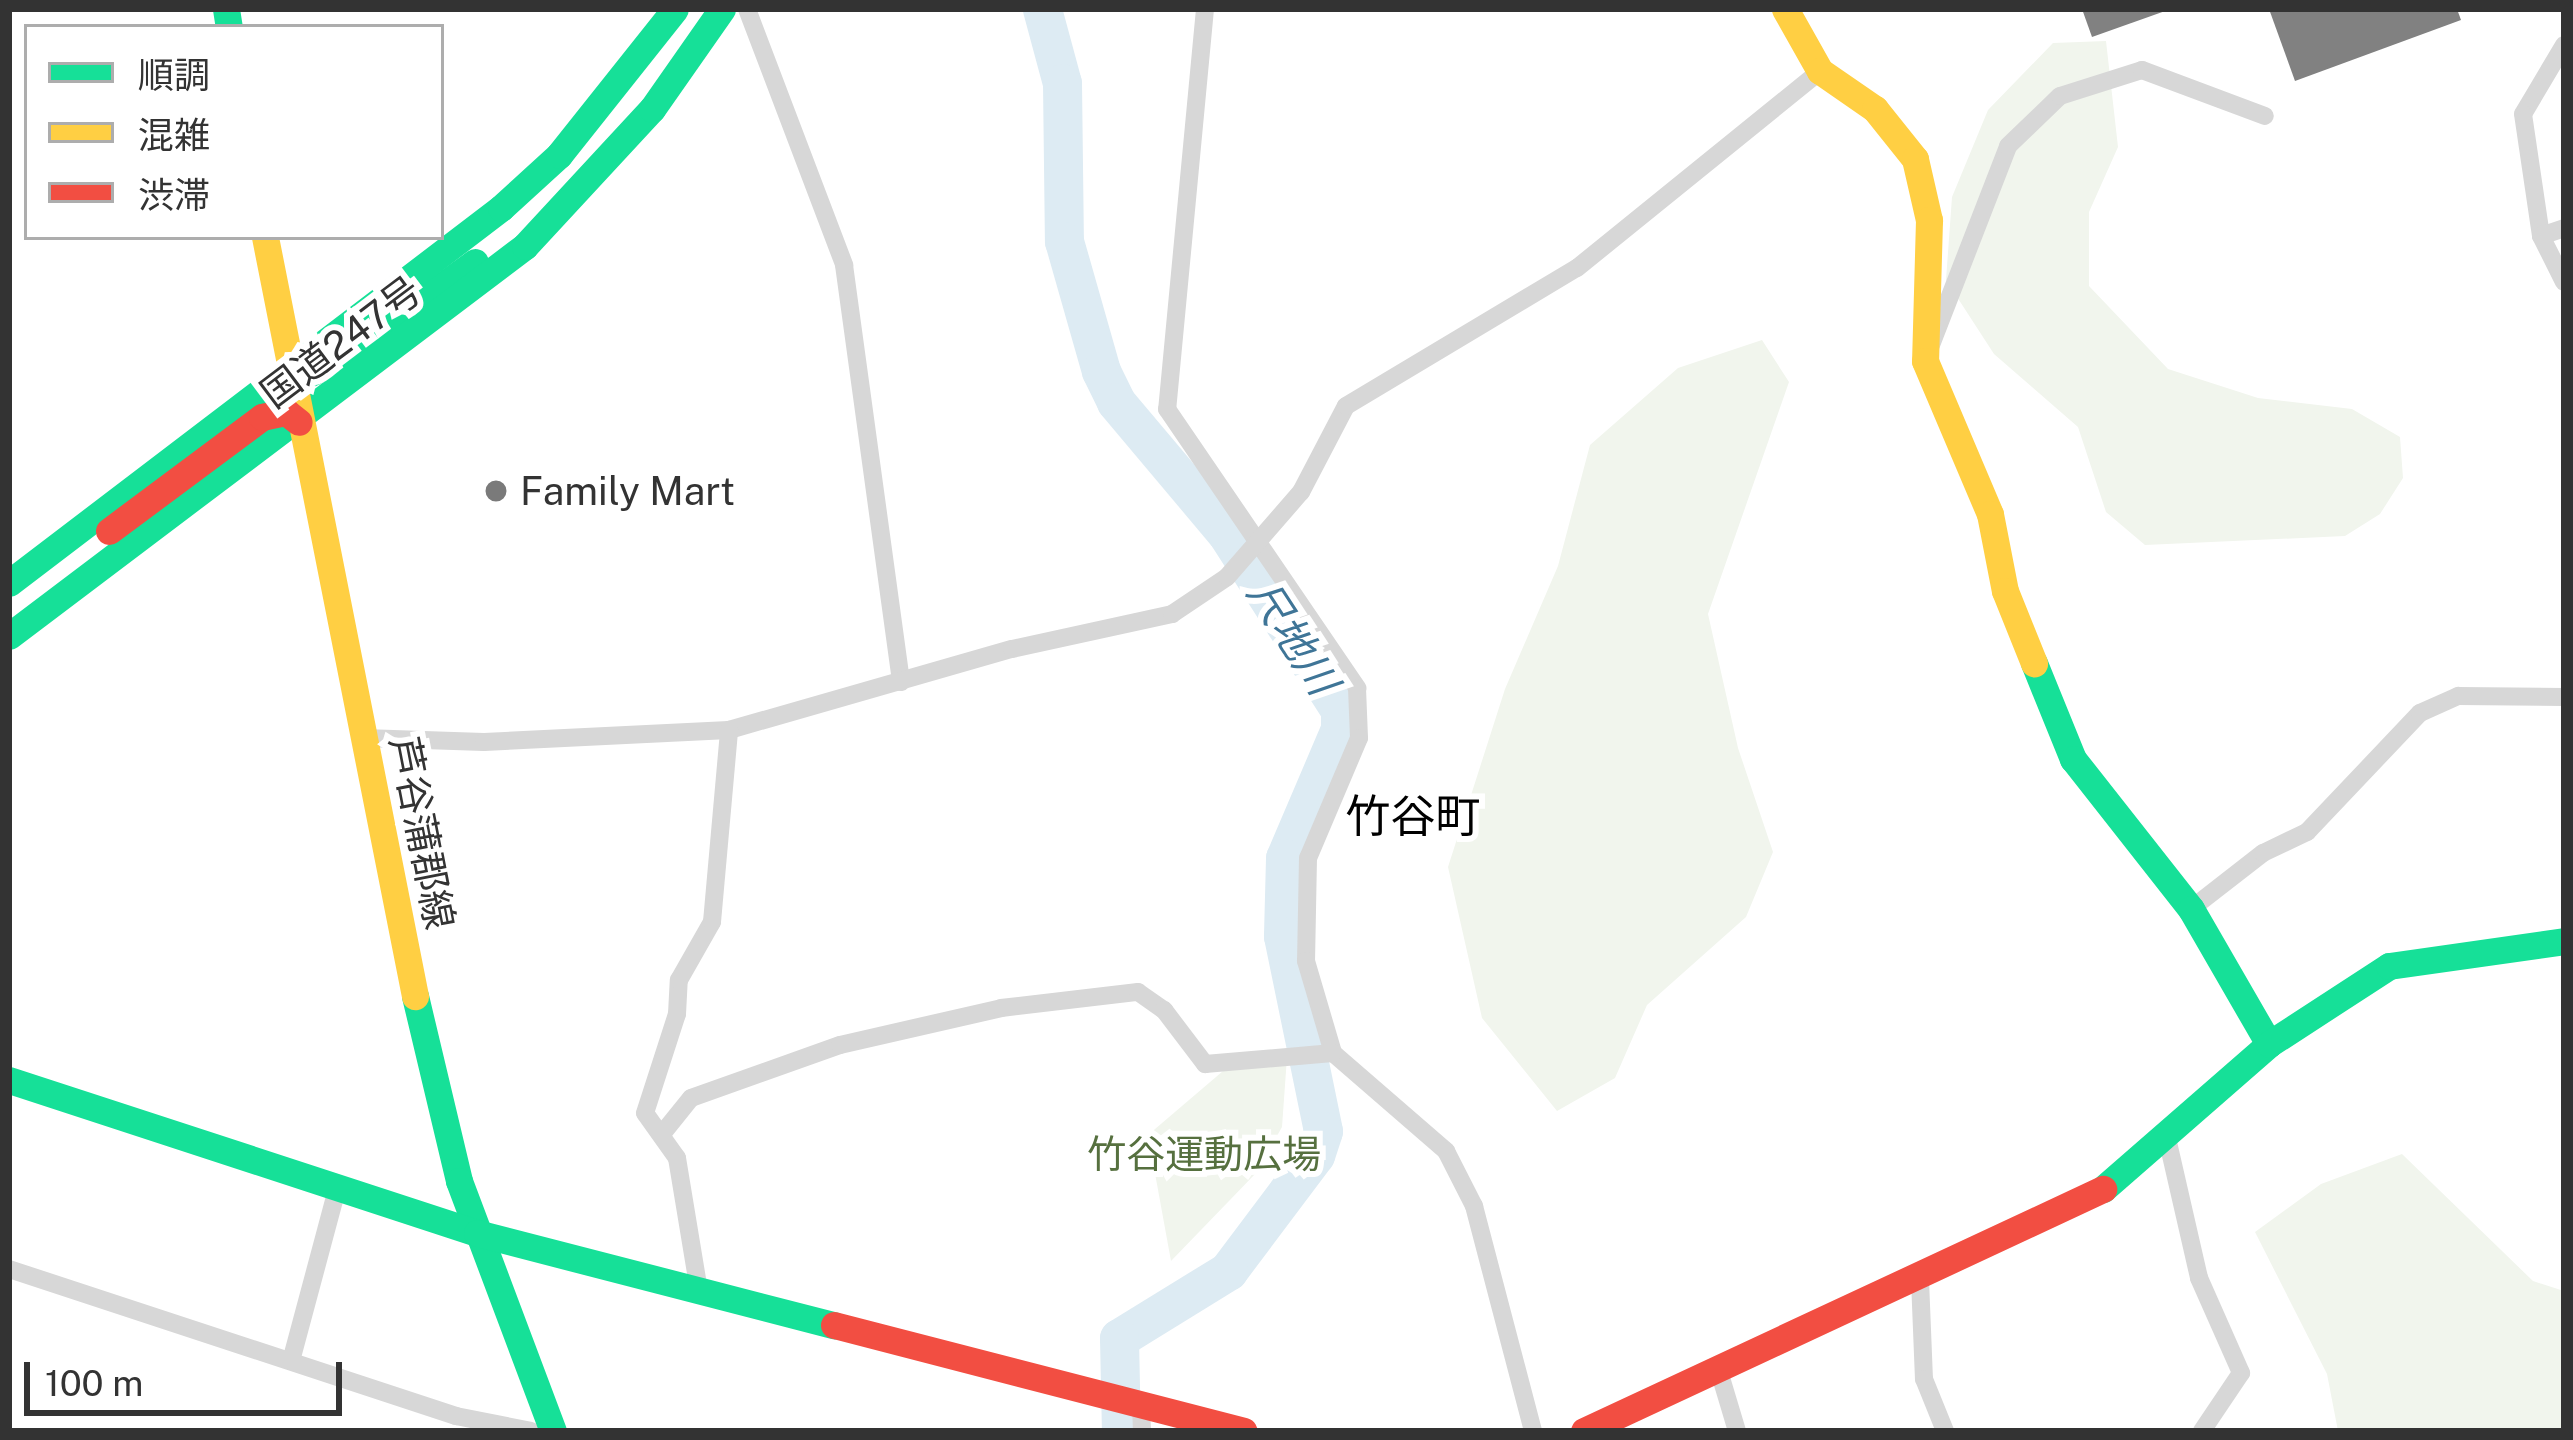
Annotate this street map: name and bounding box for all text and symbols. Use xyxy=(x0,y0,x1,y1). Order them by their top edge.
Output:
legend xyxy=(24,24,444,240)
text: 順調 xyxy=(138,54,210,96)
text: 混雑 xyxy=(138,114,210,156)
text: 渋滞 xyxy=(138,174,210,216)
street label: 国道247号 xyxy=(252,267,430,417)
place label: Family Mart xyxy=(520,468,735,514)
marker: Family Mart xyxy=(483,478,509,504)
water label: 尺地川 xyxy=(1238,570,1348,704)
street label: 芦谷蒲郡線 xyxy=(380,733,464,933)
district label: 竹谷町 xyxy=(1346,789,1480,843)
park label: 竹谷運動広場 xyxy=(1087,1131,1321,1177)
scale bar xyxy=(30,1338,348,1412)
text: 100 m xyxy=(45,1362,143,1404)

